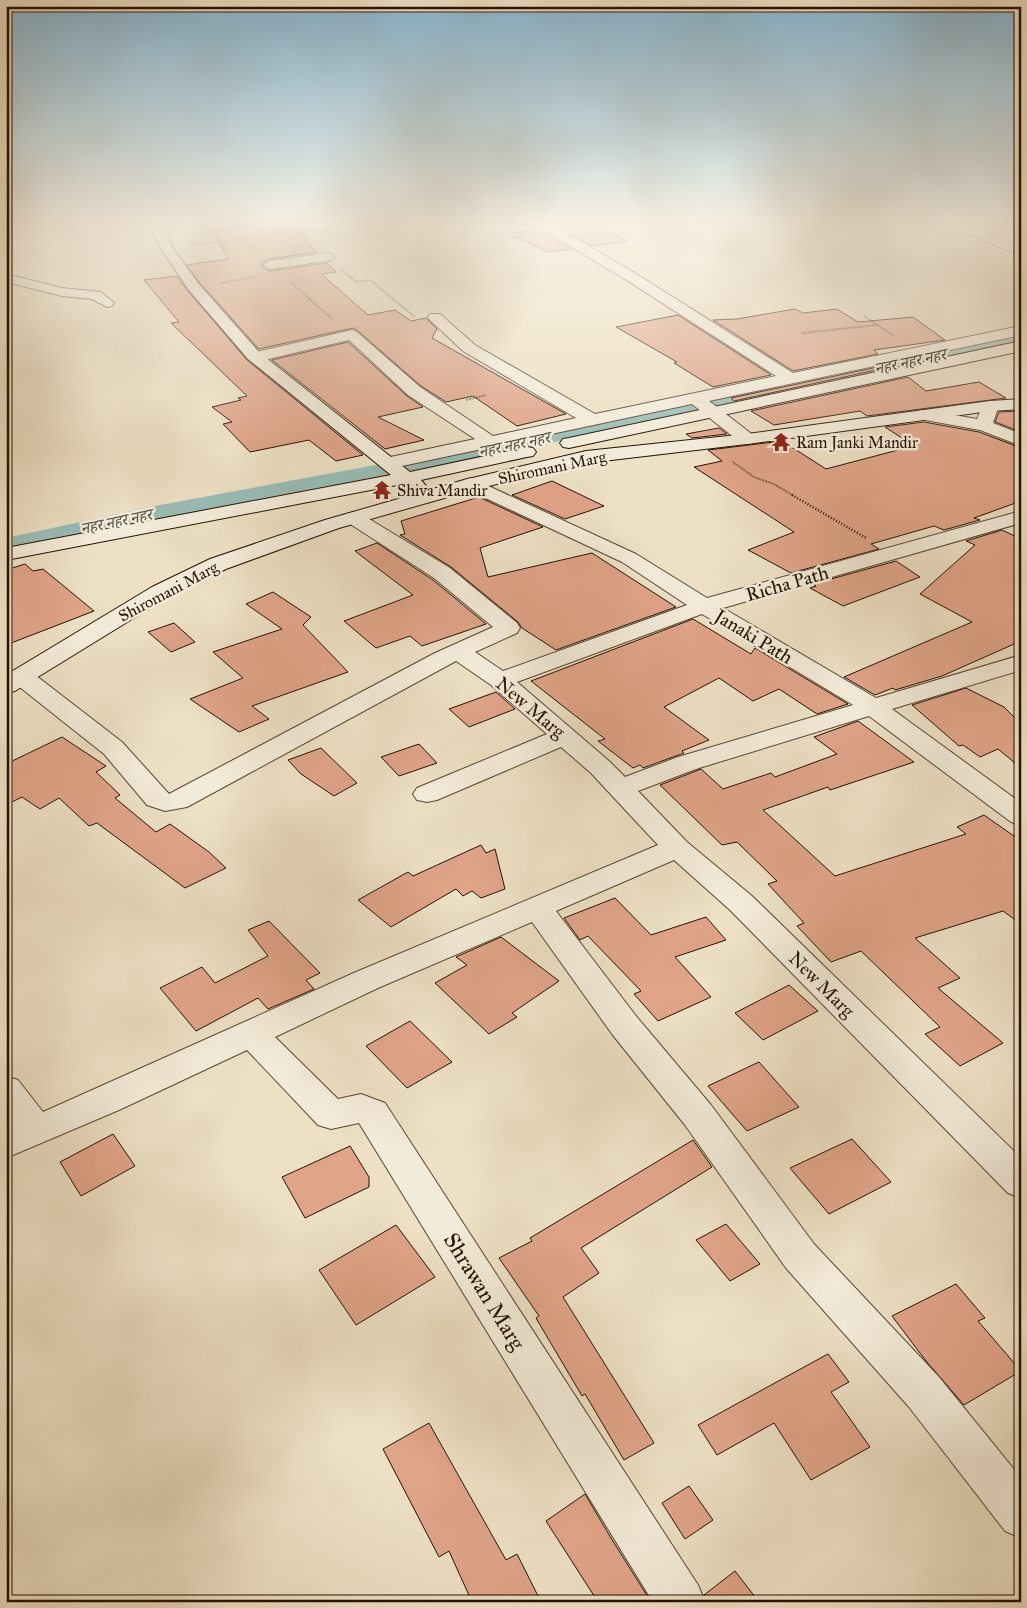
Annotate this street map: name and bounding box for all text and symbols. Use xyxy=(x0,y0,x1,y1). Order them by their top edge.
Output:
water label: नहर नहर नहर xyxy=(873,344,950,378)
water label: नहर नहर नहर xyxy=(477,427,554,461)
temple icon: Ram Janki Mandir xyxy=(770,431,792,453)
place label: Ram Janki Mandir xyxy=(796,433,918,453)
street label: Shiromani Marg xyxy=(496,447,609,489)
temple icon: Shiva Mandir xyxy=(371,479,393,501)
place label: Shiva Mandir xyxy=(397,481,488,500)
water label: नहर नहर नहर xyxy=(79,504,156,538)
street label: Shiromani Marg xyxy=(115,557,222,627)
street label: Richa Path xyxy=(743,561,832,606)
street label: Janaki Path xyxy=(708,603,798,670)
street label: New Marg xyxy=(491,672,570,744)
street label: New Marg xyxy=(783,947,860,1023)
street label: Shrawan Marg xyxy=(438,1228,532,1355)

